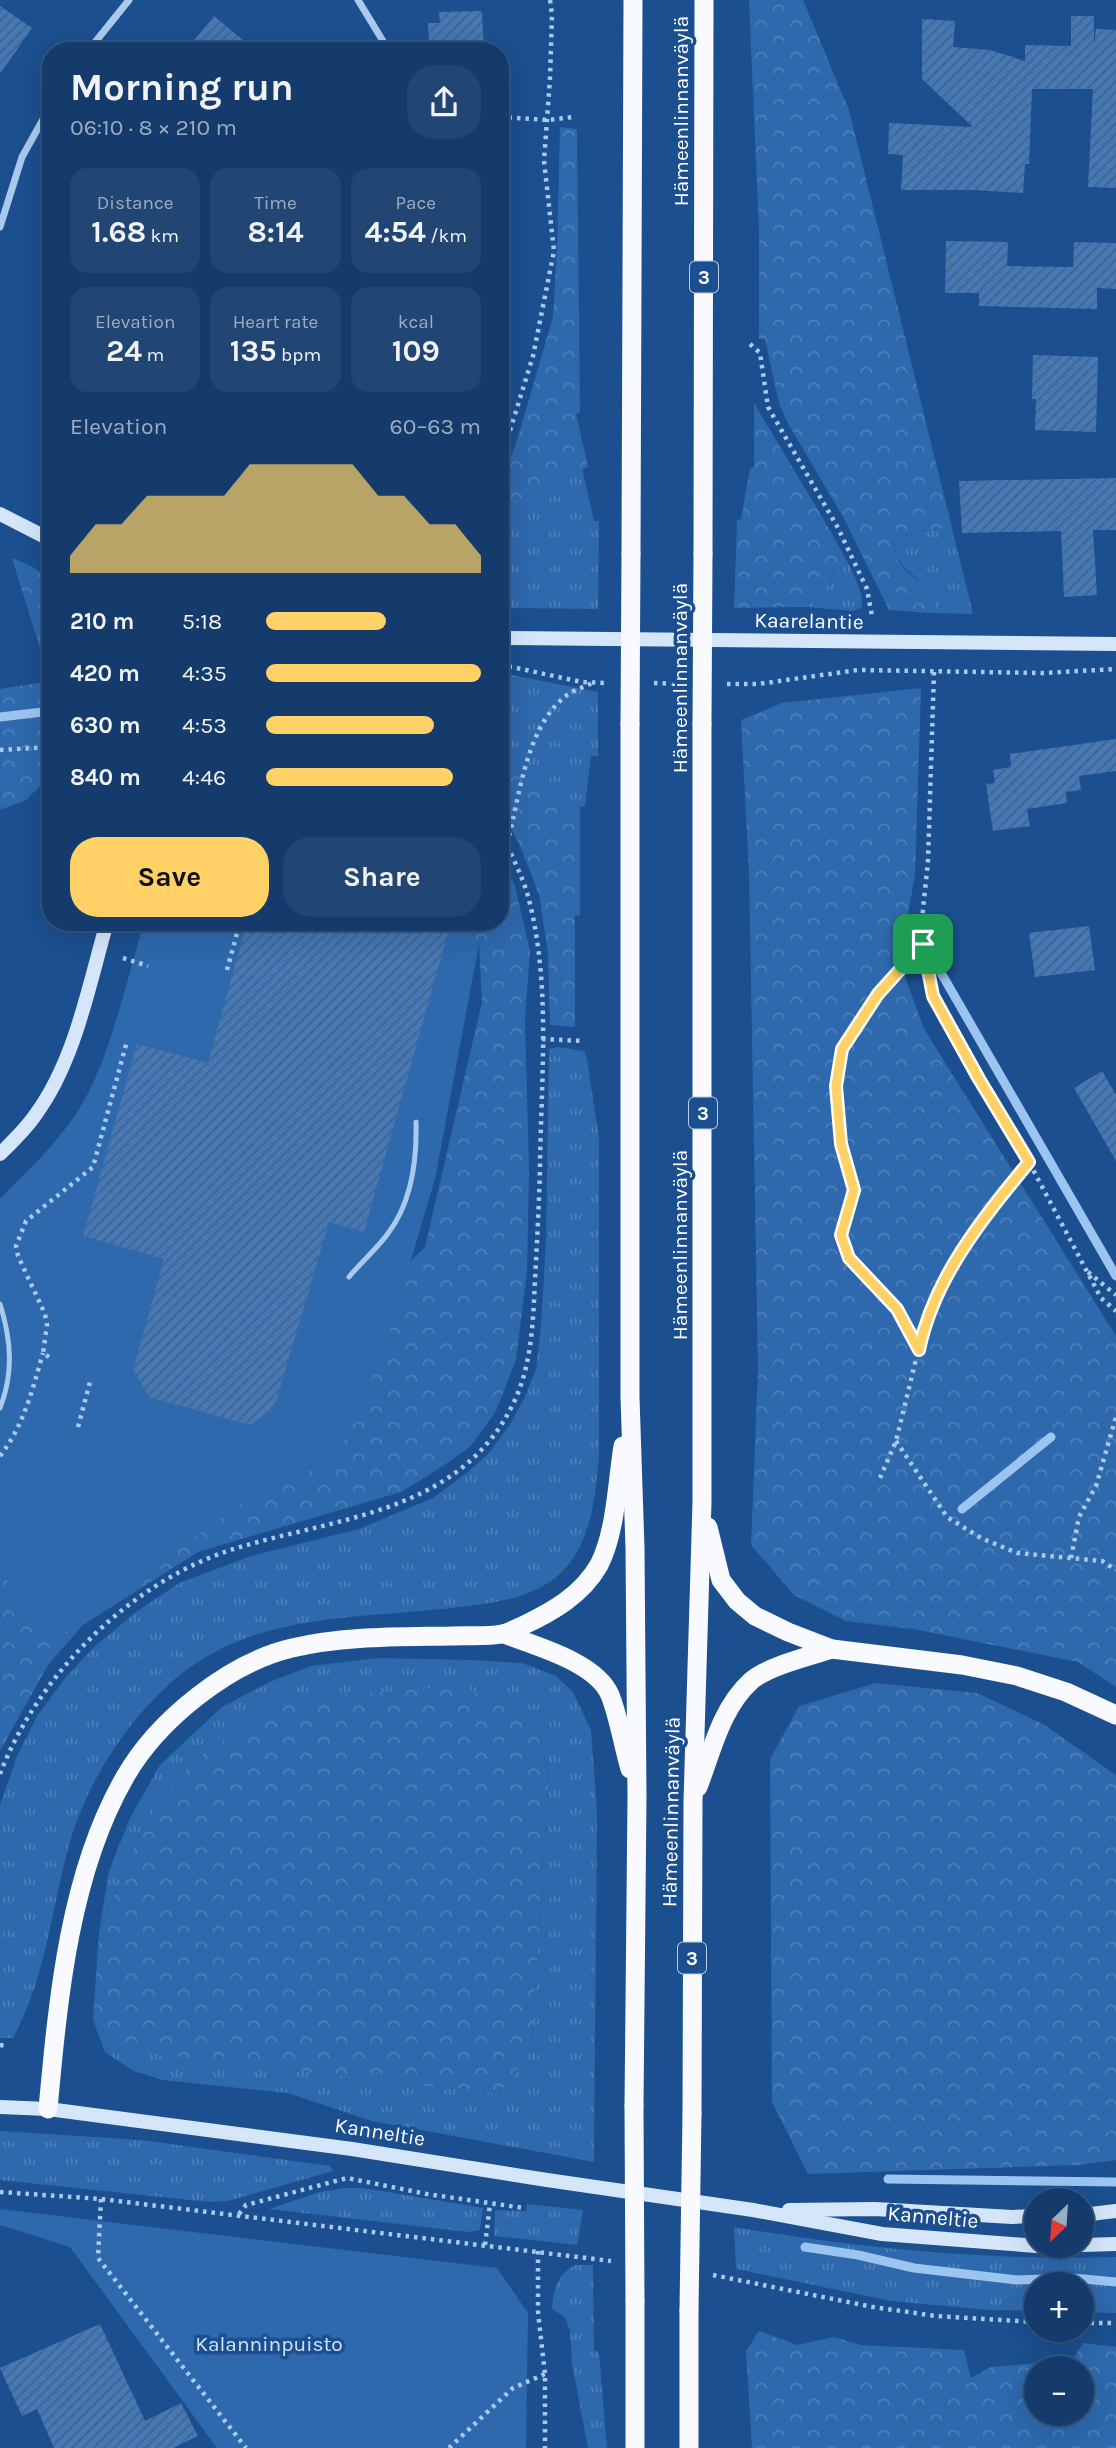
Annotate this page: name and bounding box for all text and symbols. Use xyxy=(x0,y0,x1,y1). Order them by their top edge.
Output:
street label: Hämeenlinnanväylä xyxy=(669,16,693,206)
text: Morning run xyxy=(70,65,294,110)
button: share xyxy=(407,65,481,139)
text: 06:10 · 8 × 210 m xyxy=(70,114,237,141)
text: Distance xyxy=(97,192,174,214)
text: Time xyxy=(254,192,297,214)
text: Pace xyxy=(396,192,436,214)
text: 1.68 xyxy=(91,214,146,250)
text: 8:14 xyxy=(247,214,304,250)
text: 4:54 xyxy=(365,214,426,250)
text: km xyxy=(146,225,179,247)
text: /km xyxy=(426,225,467,247)
road number: 3 xyxy=(690,262,718,292)
text: Elevation xyxy=(95,311,175,333)
text: Heart rate xyxy=(233,311,318,333)
text: kcal xyxy=(398,311,434,333)
text: 24 xyxy=(106,333,142,369)
text: 135 xyxy=(230,333,277,369)
text: 109 xyxy=(392,333,440,369)
text: m xyxy=(142,344,164,366)
text: bpm xyxy=(277,344,321,366)
text: Elevation xyxy=(70,413,167,440)
text: 60–63 m xyxy=(390,413,481,440)
street label: Hämeenlinnanväylä xyxy=(668,583,692,773)
text: 210 m xyxy=(70,608,134,635)
text: 5:18 xyxy=(182,608,222,635)
street label: Kaarelantie xyxy=(754,608,864,634)
text: 420 m xyxy=(70,660,140,687)
text: 4:35 xyxy=(182,660,227,687)
text: 630 m xyxy=(70,712,140,739)
text: 4:53 xyxy=(182,712,227,739)
text: 840 m xyxy=(70,764,141,791)
text: 4:46 xyxy=(182,764,226,791)
button: Save xyxy=(70,837,269,917)
button: Share xyxy=(283,837,481,917)
pin xyxy=(893,914,953,974)
icon: arrive xyxy=(904,925,942,963)
road number: 3 xyxy=(689,1098,717,1128)
street label: Hämeenlinnanväylä xyxy=(668,1150,692,1340)
street label: Hämeenlinnanväylä xyxy=(657,1717,685,1907)
road number: 3 xyxy=(678,1942,706,1974)
street label: Kanneltie xyxy=(333,2113,427,2151)
north arrow xyxy=(1024,2188,1094,2258)
map controls xyxy=(1024,2188,1094,2426)
street label: Kanneltie xyxy=(886,2201,980,2233)
button: + xyxy=(1024,2272,1094,2342)
park label: Kalanninpuisto xyxy=(195,2332,343,2356)
button: − xyxy=(1024,2356,1094,2426)

